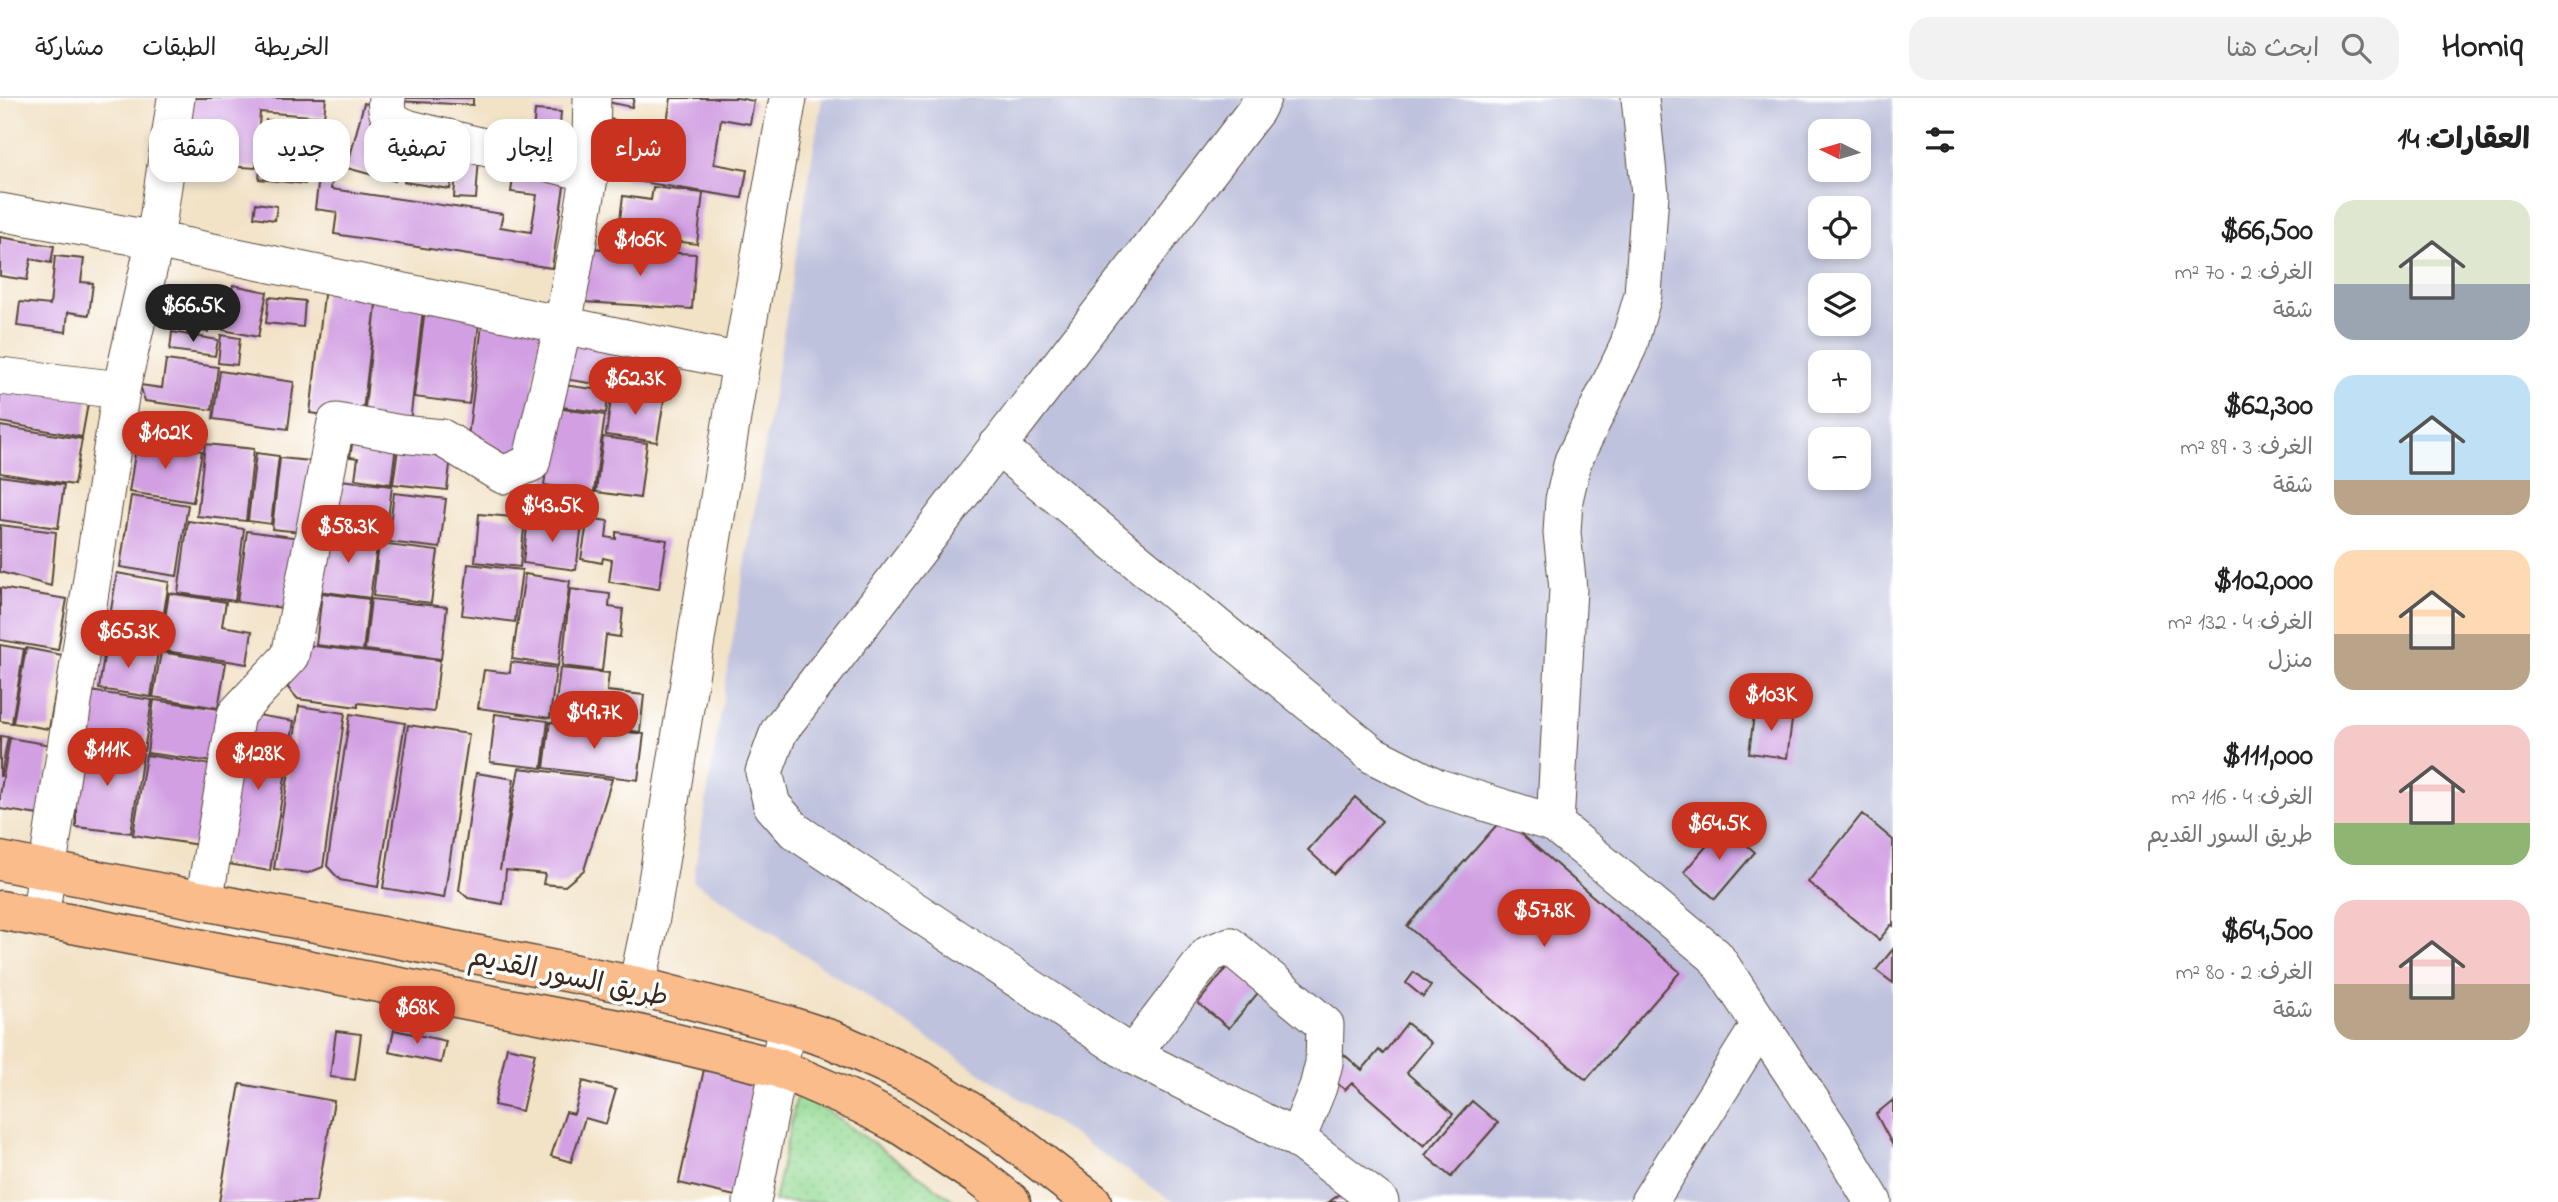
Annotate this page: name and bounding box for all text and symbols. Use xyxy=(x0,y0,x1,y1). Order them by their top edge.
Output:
search box xyxy=(1909,17,2399,80)
text: Homiq xyxy=(2441,24,2523,72)
icon: search xyxy=(2337,29,2375,67)
text: ابحث هنا xyxy=(2226,31,2319,69)
text: مشاركة xyxy=(35,32,104,67)
text: الطبقات xyxy=(142,32,217,67)
text: الخريطة xyxy=(255,32,329,67)
chip: شقة xyxy=(149,119,239,182)
chip: جديد xyxy=(253,119,350,182)
chip: تصفية xyxy=(364,119,470,182)
chip: إيجار xyxy=(484,119,577,182)
chip: شراء xyxy=(591,119,686,182)
north arrow xyxy=(1808,119,1871,182)
map controls xyxy=(1808,119,1871,490)
text: العقارات: 14 xyxy=(2398,119,2530,163)
icon: filters xyxy=(1921,121,1959,159)
button: locate xyxy=(1808,196,1871,259)
text: $66,500 xyxy=(2220,210,2313,254)
pin: $106K xyxy=(591,218,689,278)
text: $106K xyxy=(614,224,666,257)
icon: home xyxy=(2390,228,2474,312)
text: الغرف: 2 · 70 m² xyxy=(2175,257,2313,290)
button: layers xyxy=(1808,273,1871,336)
pin: $66.5K xyxy=(136,285,250,344)
text: $66.5K xyxy=(161,290,225,323)
text: شقة xyxy=(2273,295,2313,328)
button: + xyxy=(1808,350,1871,413)
pin: $62.3K xyxy=(578,358,692,417)
text: $62.3K xyxy=(605,363,665,396)
text: $62,300 xyxy=(2223,385,2313,429)
icon: home xyxy=(2390,403,2474,487)
pin: $102K xyxy=(116,412,214,471)
text: $102K xyxy=(138,417,192,450)
button: − xyxy=(1808,427,1871,490)
text: الغرف: 3 · 89 m² xyxy=(2180,432,2313,465)
text: شقة xyxy=(2273,470,2313,503)
pin: $43.5K xyxy=(495,484,609,544)
text: $43.5K xyxy=(521,490,583,523)
pin: $58.3K xyxy=(291,505,405,565)
text: $58.3K xyxy=(317,511,379,544)
text: $102,000 xyxy=(2213,560,2313,604)
icon: home xyxy=(2390,578,2474,662)
text: الغرف: 4 · 132 m² xyxy=(2168,607,2313,640)
pin: $65.3K xyxy=(71,610,185,670)
text: $65.3K xyxy=(97,616,159,649)
text: منزل xyxy=(2268,645,2313,678)
pin: $103K xyxy=(1722,674,1820,733)
text: $103K xyxy=(1745,679,1797,712)
pin: $49.7K xyxy=(537,692,651,751)
text: $49.7K xyxy=(566,697,622,730)
pin: $111K xyxy=(58,728,156,788)
pin: $128K xyxy=(209,732,307,792)
text: $111K xyxy=(83,734,131,767)
text: $111,000 xyxy=(2222,735,2313,779)
text: $128K xyxy=(232,738,284,771)
icon: home xyxy=(2390,753,2474,837)
text: الغرف: 4 · 116 m² xyxy=(2171,782,2313,815)
pin: $64.5K xyxy=(1662,802,1776,862)
text: $64.5K xyxy=(1688,808,1750,841)
text: طريق السور القديم xyxy=(2146,820,2313,853)
pin: $57.8K xyxy=(1487,890,1601,949)
text: $57.8K xyxy=(1513,895,1575,928)
text: $64,500 xyxy=(2221,910,2313,954)
icon: home xyxy=(2390,928,2474,1012)
street label: طريق السور القديم xyxy=(465,937,672,1020)
text: الغرف: 2 · 80 m² xyxy=(2175,957,2313,990)
pin: $68K xyxy=(376,986,458,1046)
text: $68K xyxy=(395,992,439,1025)
text: شقة xyxy=(2273,995,2313,1028)

